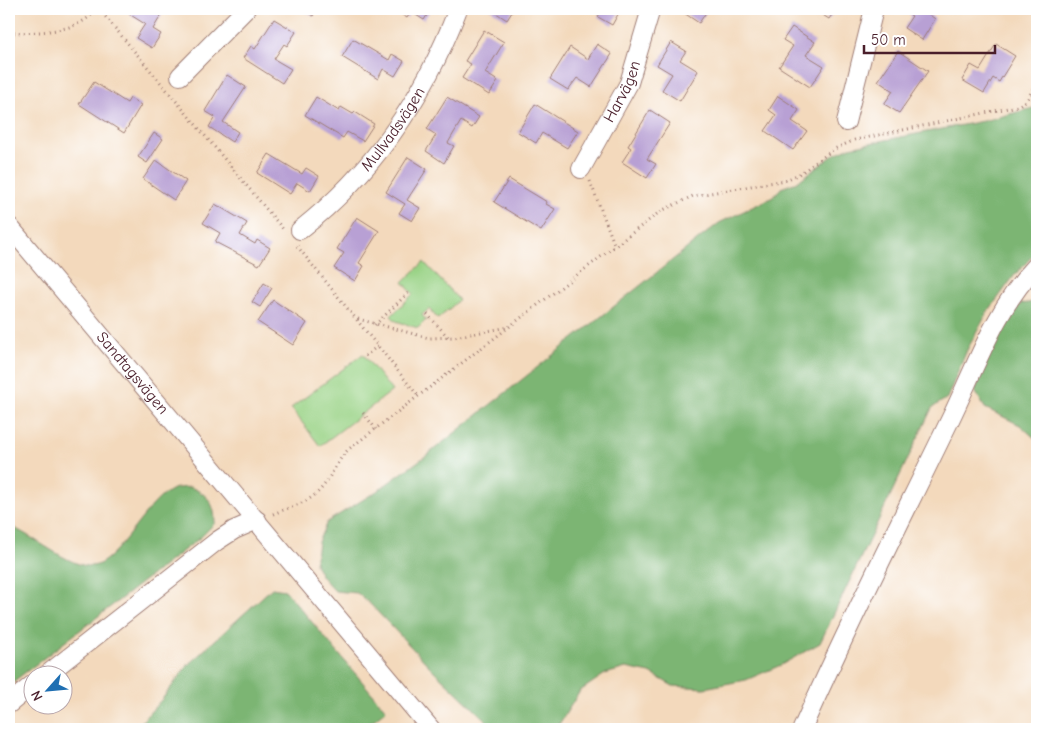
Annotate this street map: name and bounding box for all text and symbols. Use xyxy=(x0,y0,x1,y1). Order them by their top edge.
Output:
scale bar xyxy=(864,22,995,54)
text: 50 m xyxy=(871,31,906,49)
street label: Harvägen xyxy=(600,59,644,125)
street label: Mullvadsvägen xyxy=(357,84,429,175)
street label: Sandtagsvägen xyxy=(93,328,172,418)
north arrow xyxy=(22,666,72,716)
text: N xyxy=(27,688,47,704)

